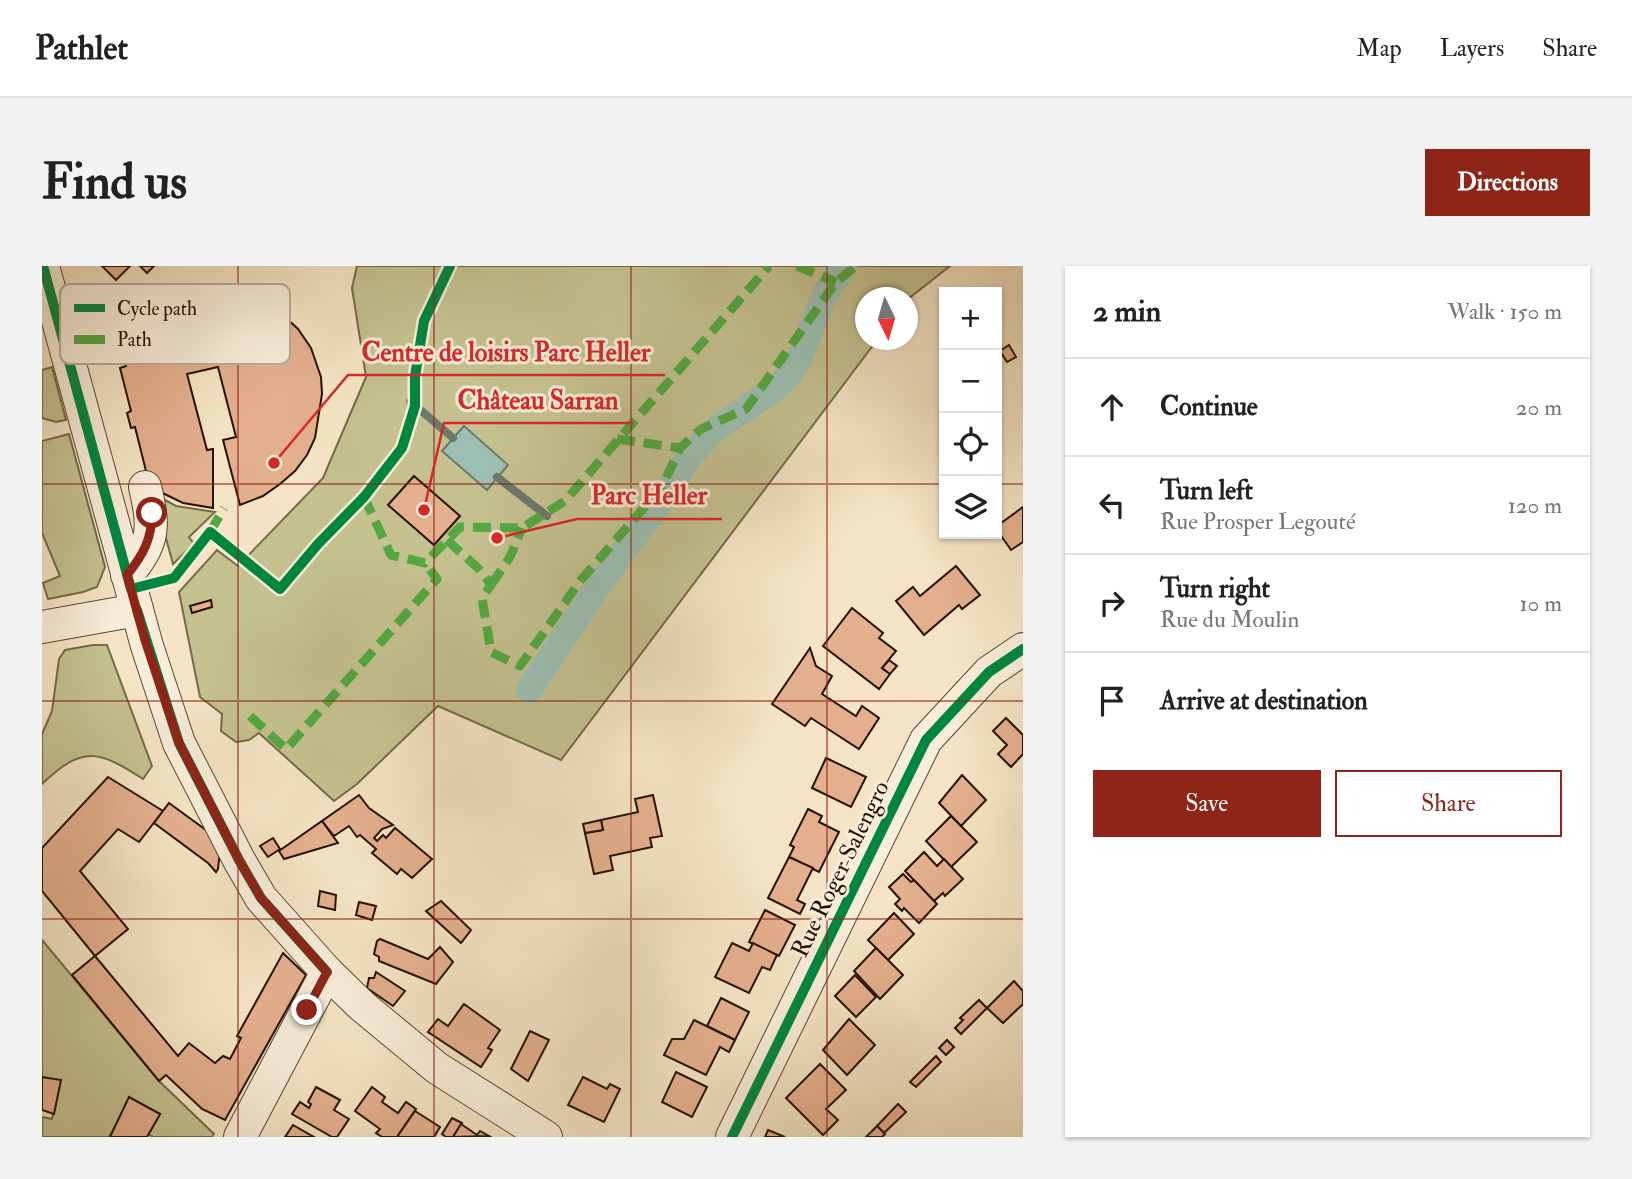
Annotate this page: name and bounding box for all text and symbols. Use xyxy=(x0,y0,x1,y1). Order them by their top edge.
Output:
text: Pathlet xyxy=(35,28,128,69)
text: Map xyxy=(1357,33,1402,64)
text: Layers xyxy=(1440,33,1504,64)
text: Share xyxy=(1542,33,1597,64)
button: Directions xyxy=(1425,149,1590,216)
text: Find us xyxy=(42,152,187,213)
legend xyxy=(60,284,290,364)
north arrow xyxy=(855,287,918,350)
map controls xyxy=(939,287,1002,539)
button: + xyxy=(939,287,1002,350)
text: 2 min xyxy=(1093,293,1161,330)
text: Cycle path xyxy=(117,297,197,322)
text: Walk · 150 m xyxy=(1448,297,1562,326)
text: Path xyxy=(117,328,152,352)
callout: Centre de loisirs Parc Heller xyxy=(348,328,665,375)
text: Centre de loisirs Parc Heller xyxy=(362,337,651,369)
button: − xyxy=(939,350,1002,413)
callout: Château Sarran xyxy=(444,376,633,423)
text: Château Sarran xyxy=(458,385,619,417)
icon: ahead xyxy=(1093,388,1131,426)
text: Continue xyxy=(1160,391,1258,423)
text: 20 m xyxy=(1516,393,1562,422)
button: locate xyxy=(939,413,1002,476)
callout: Parc Heller xyxy=(577,472,722,519)
text: Turn left xyxy=(1160,475,1253,507)
button: layers xyxy=(939,476,1002,539)
text: Parc Heller xyxy=(591,480,708,512)
icon: left xyxy=(1093,486,1131,524)
text: 120 m xyxy=(1508,491,1562,520)
route start xyxy=(136,497,167,528)
text: Rue Prosper Legouté xyxy=(1160,507,1356,536)
text: Turn right xyxy=(1160,573,1270,605)
icon: right xyxy=(1093,584,1131,622)
text: 10 m xyxy=(1519,589,1562,618)
text: Rue du Moulin xyxy=(1160,605,1299,634)
icon: arrive xyxy=(1093,682,1131,720)
text: Arrive at destination xyxy=(1160,685,1368,717)
button: Save xyxy=(1093,770,1321,837)
button: Share xyxy=(1335,770,1562,837)
street label: Rue Roger Salengro xyxy=(784,776,897,963)
route end xyxy=(291,994,322,1025)

